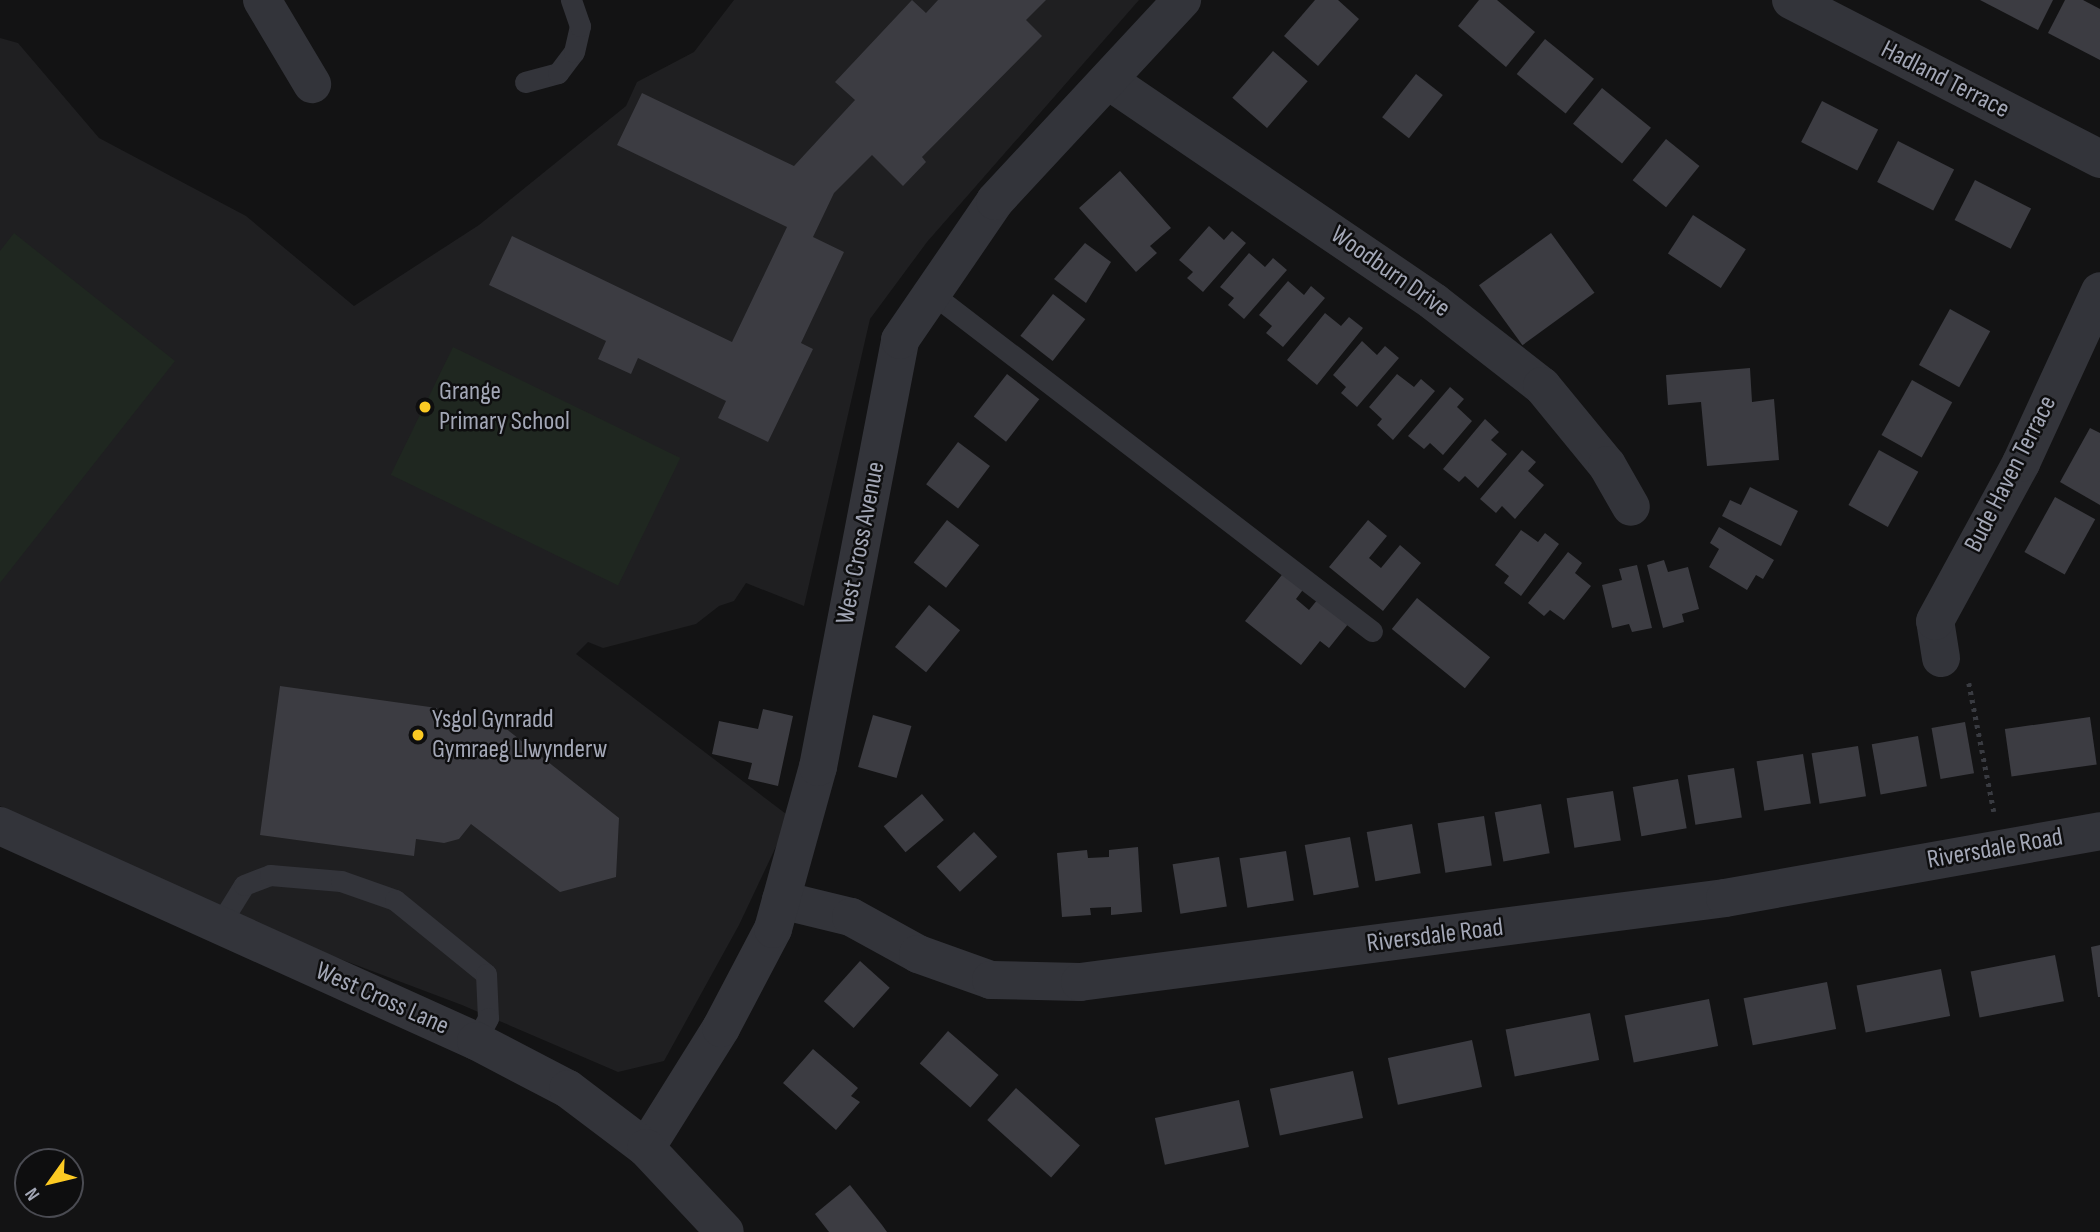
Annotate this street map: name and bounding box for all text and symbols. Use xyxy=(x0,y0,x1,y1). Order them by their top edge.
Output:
street label: Hadland Terrace xyxy=(1876,34,2014,126)
street label: Woodburn Drive xyxy=(1324,219,1456,325)
place label: Grange Primary School xyxy=(439,376,570,438)
street label: Bude Haven Terrace xyxy=(1958,391,2064,557)
marker: Grange Primary School xyxy=(417,399,433,415)
street label: West Cross Avenue xyxy=(830,459,892,627)
place label: Ysgol Gynradd Gymraeg Llwynderw xyxy=(432,704,607,766)
marker: Ysgol Gynradd Gymraeg Llwynderw xyxy=(410,727,426,743)
street label: Riversdale Road xyxy=(1925,822,2065,876)
street label: Riversdale Road xyxy=(1365,912,1505,960)
street label: West Cross Lane xyxy=(311,956,453,1042)
north arrow xyxy=(14,1148,84,1218)
text: N xyxy=(20,1183,45,1205)

